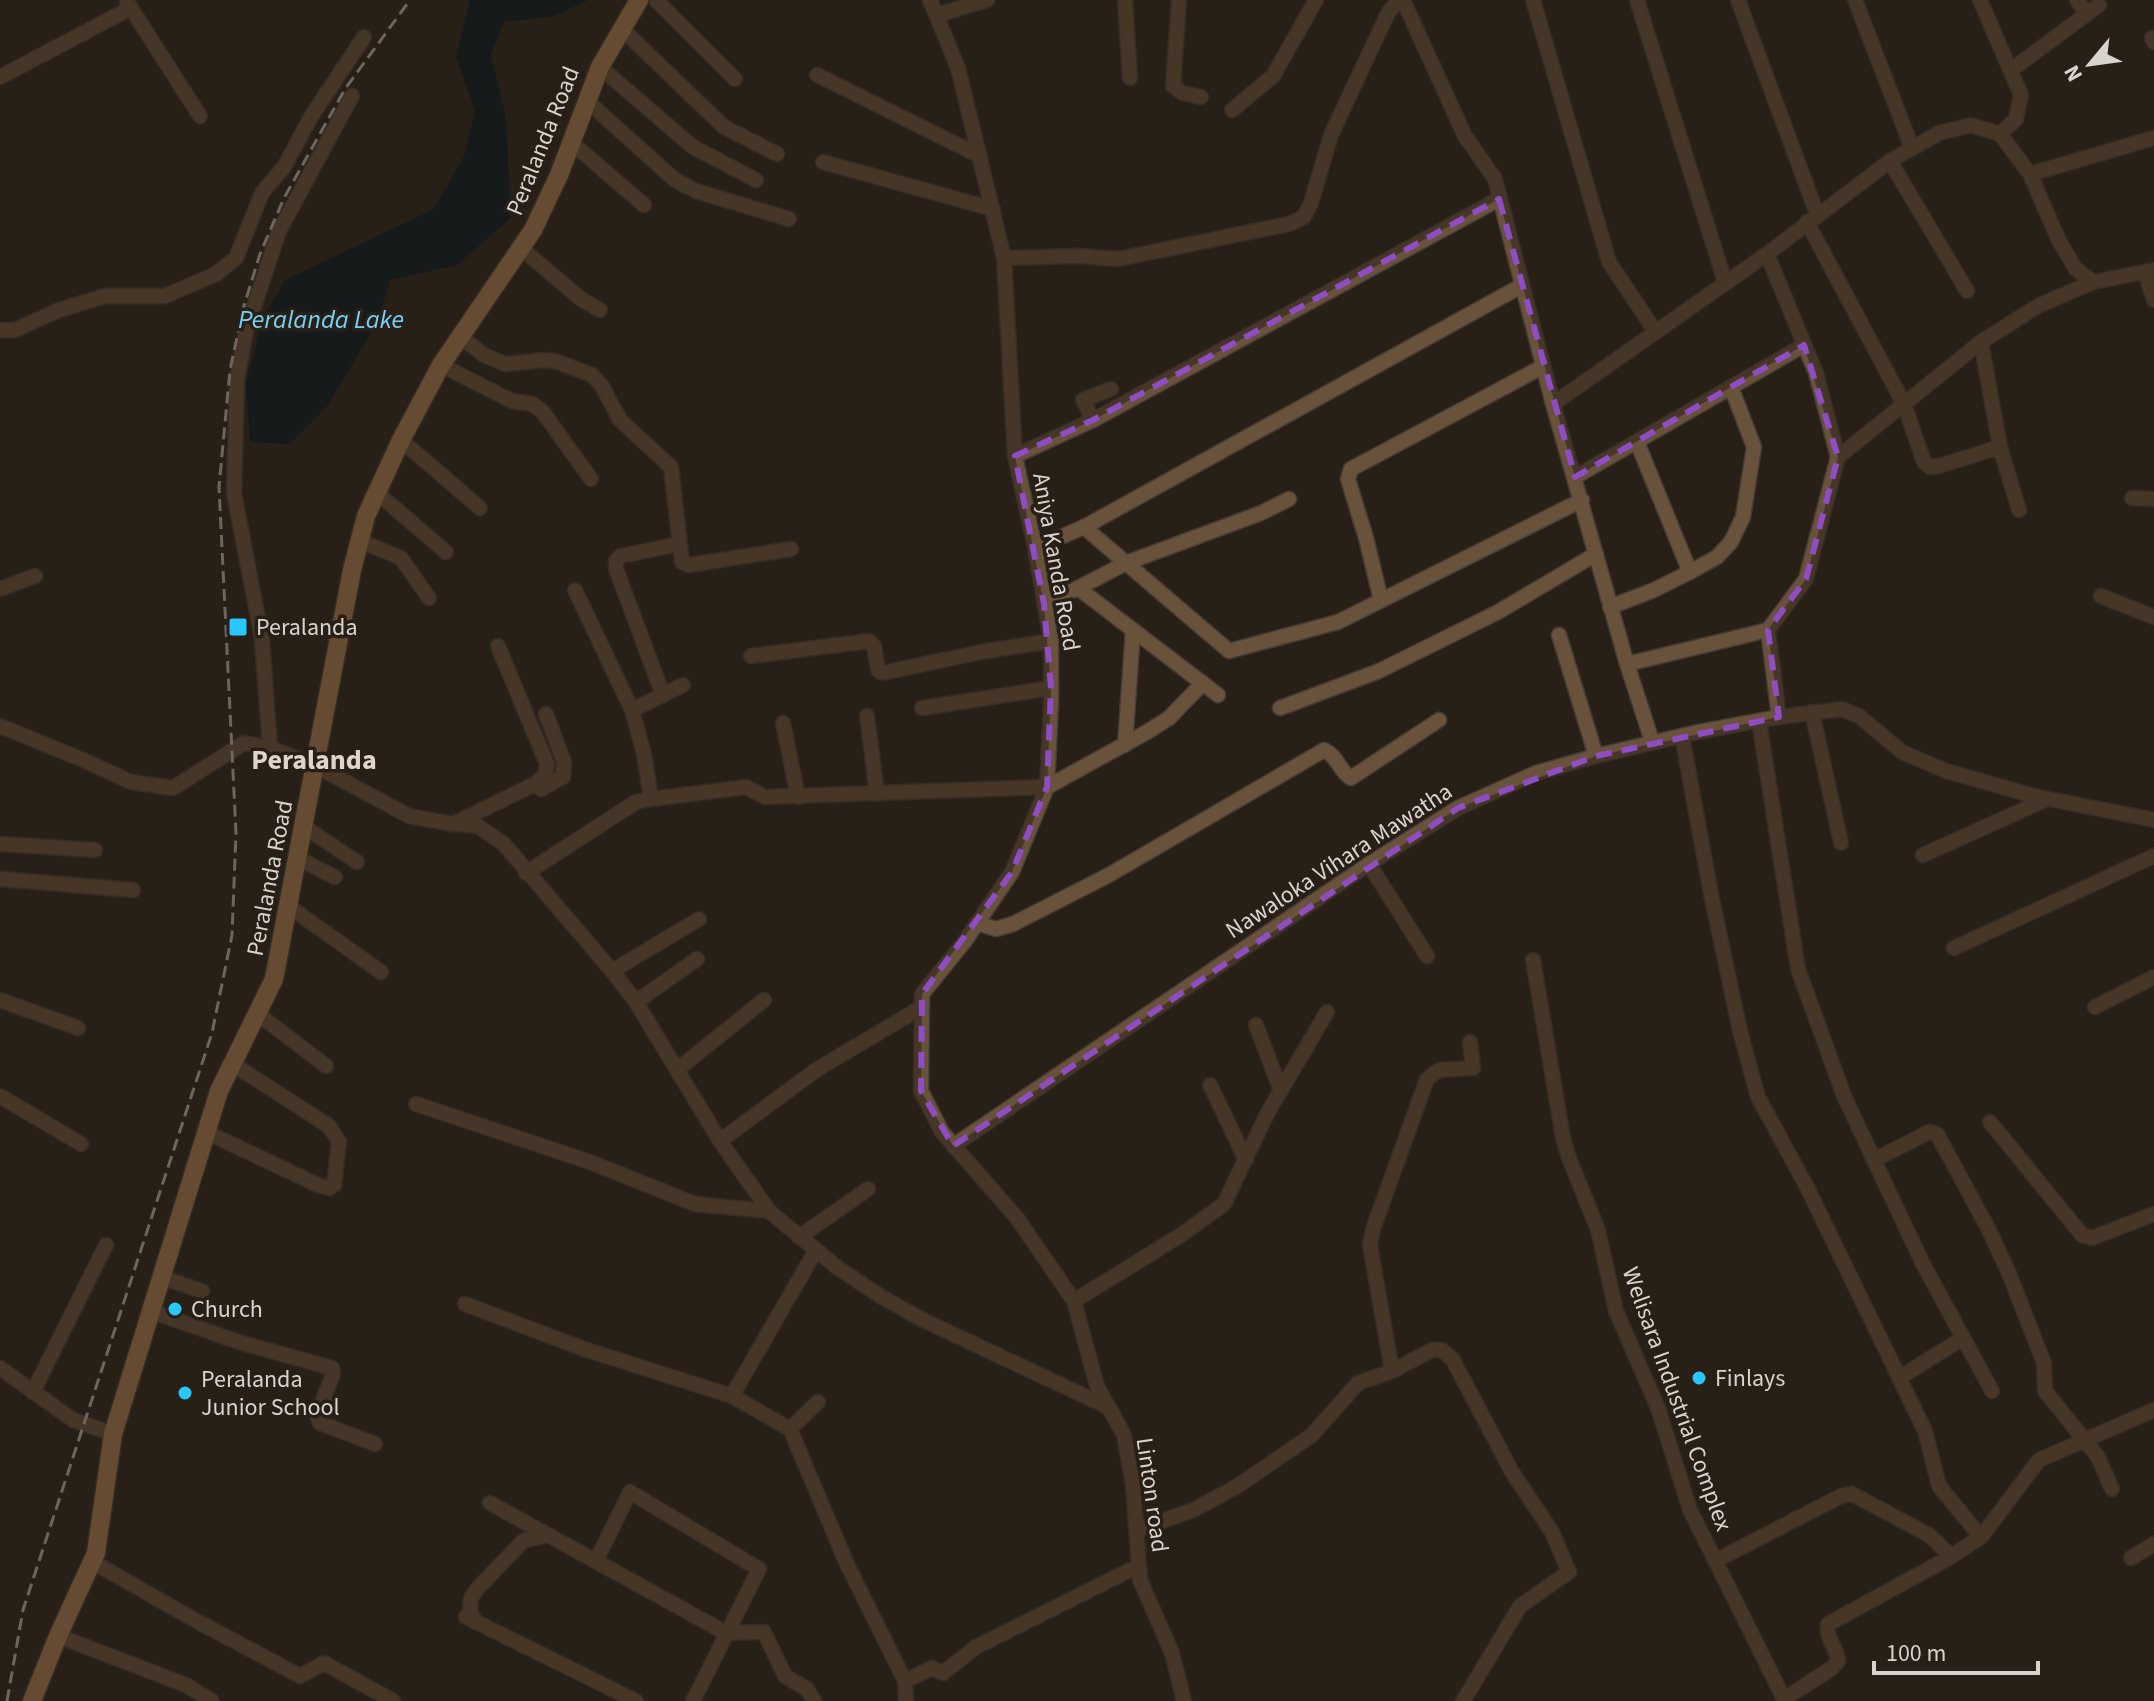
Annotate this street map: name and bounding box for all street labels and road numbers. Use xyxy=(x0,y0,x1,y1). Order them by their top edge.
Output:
street label: Peralanda Road xyxy=(497,61,589,221)
street label: Aniya Kanda Road xyxy=(1023,470,1089,654)
street label: Nawaloka Vihara Mawatha xyxy=(1219,774,1459,948)
street label: Peralanda Road xyxy=(238,797,302,959)
street label: Welisara Industrial Complex xyxy=(1613,1262,1741,1536)
street label: Linton road xyxy=(1127,1435,1177,1555)

